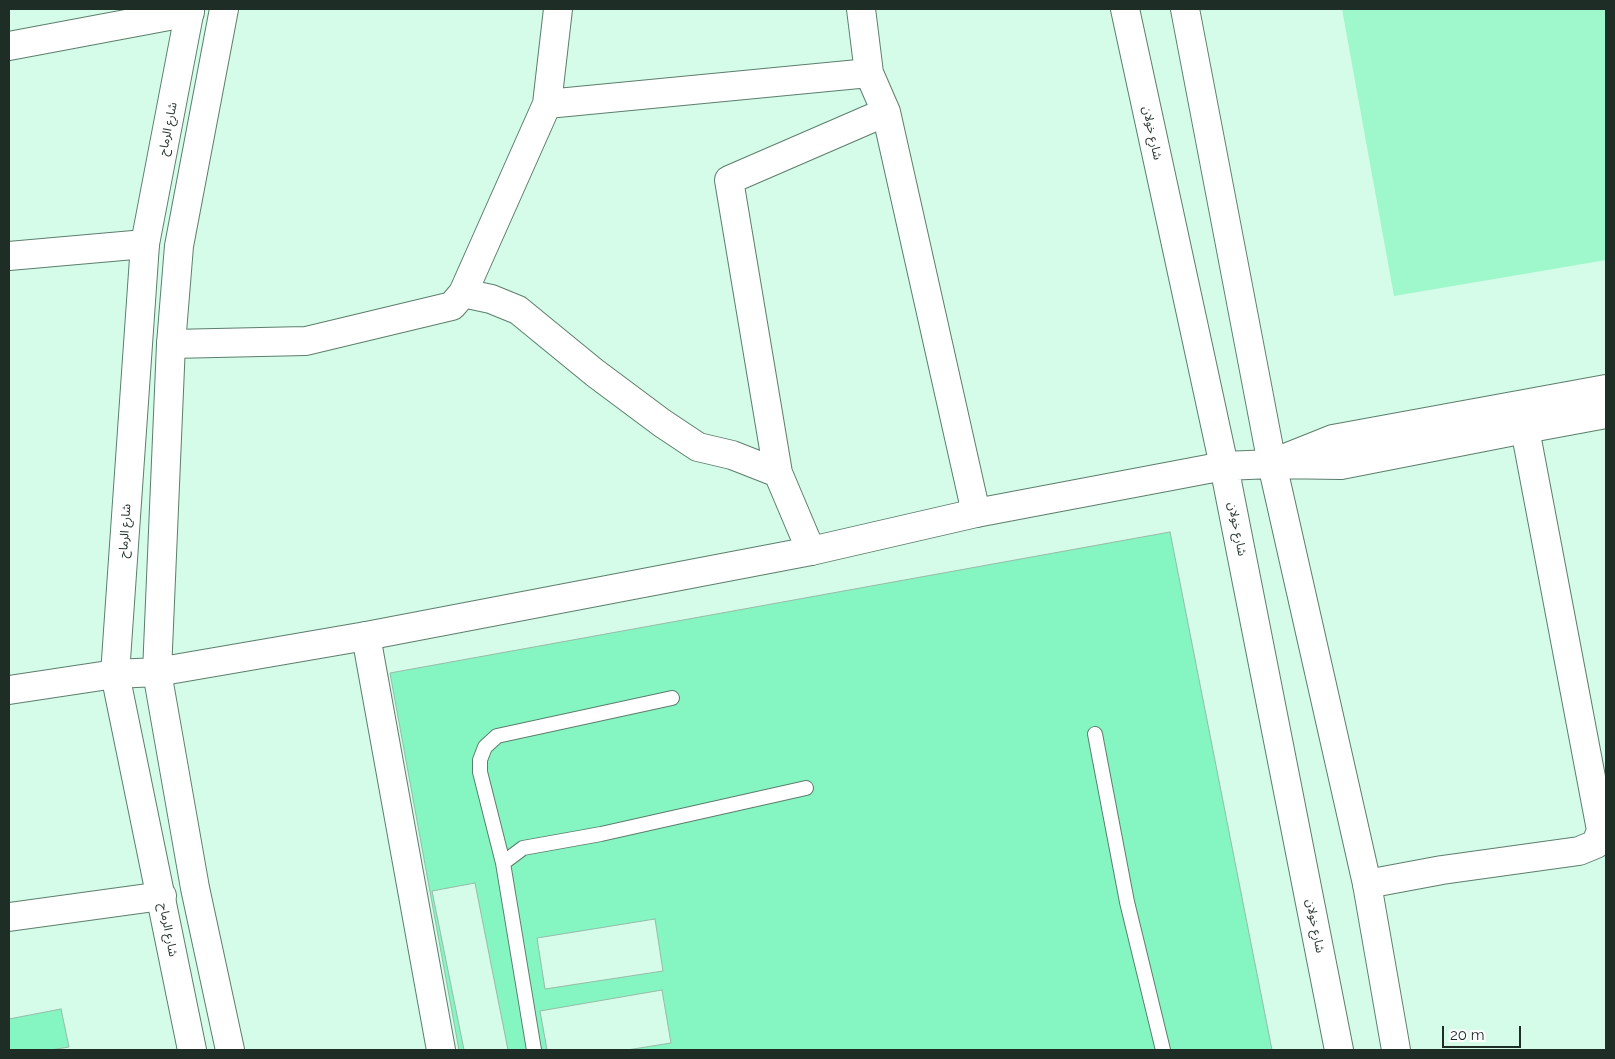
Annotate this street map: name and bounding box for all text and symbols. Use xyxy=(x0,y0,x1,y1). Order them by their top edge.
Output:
street label: شارع الرماح xyxy=(156,101,180,157)
street label: شارع خولان xyxy=(1139,105,1165,161)
street label: شارع خولان xyxy=(1225,501,1249,557)
street label: شارع الرماح xyxy=(116,503,134,559)
street label: شارع خولان xyxy=(1303,898,1327,954)
street label: شارع الرماح xyxy=(156,902,180,958)
scale bar xyxy=(1445,1016,1524,1048)
text: 20 m xyxy=(1450,1026,1485,1044)

